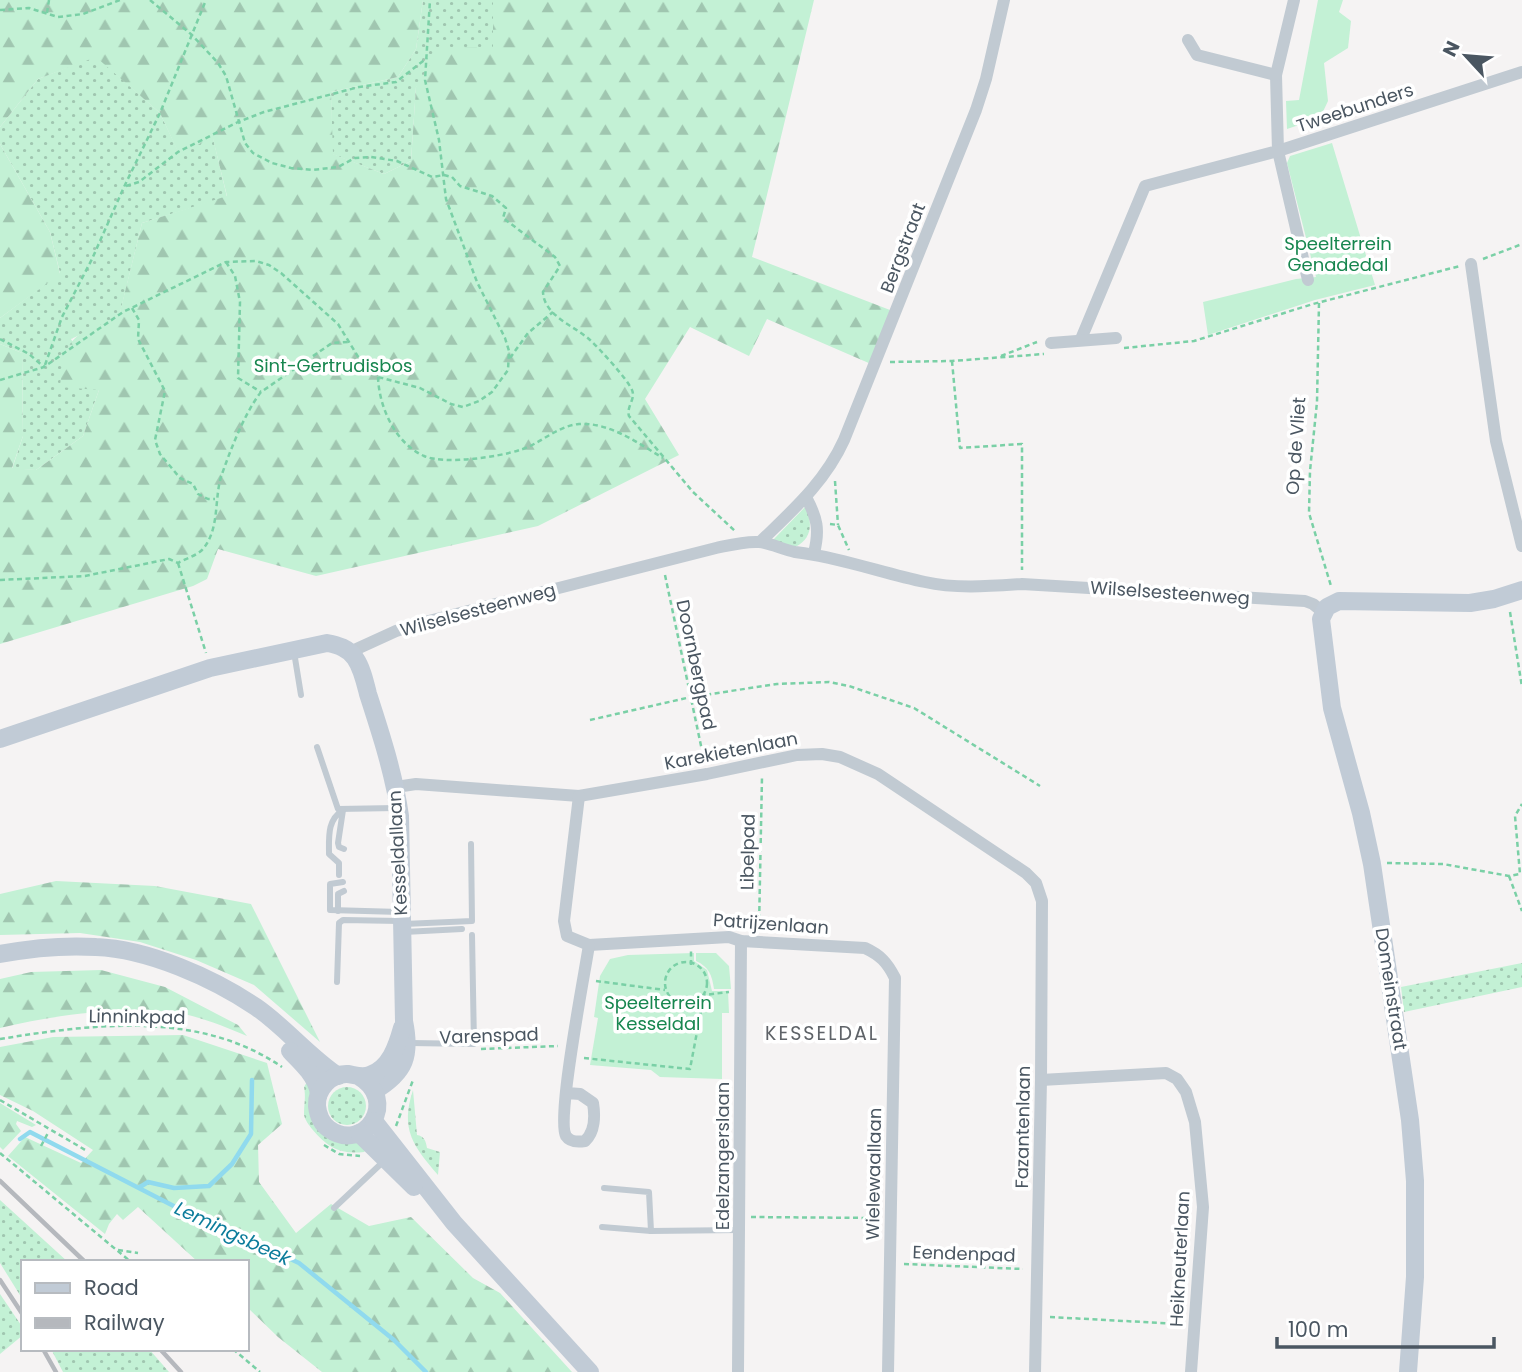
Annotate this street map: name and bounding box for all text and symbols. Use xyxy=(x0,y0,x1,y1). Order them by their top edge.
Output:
north arrow xyxy=(1431,21,1501,91)
text: N xyxy=(1436,36,1466,61)
street label: Tweebunders xyxy=(1293,77,1416,138)
street label: Bergstraat xyxy=(874,199,931,296)
park label: Speelterrein Genadedal xyxy=(1284,231,1392,277)
park label: Sint-Gertrudisbos xyxy=(254,353,412,378)
street label: Op de Vliet xyxy=(1280,396,1311,496)
street label: Wilselsesteenweg xyxy=(1089,574,1251,611)
street label: Wilselsesteenweg xyxy=(397,577,558,642)
street label: Doornbergpad xyxy=(670,597,723,732)
street label: Karekietenlaan xyxy=(662,725,800,776)
street label: Kesseldallaan xyxy=(382,790,413,916)
street label: Libelpad xyxy=(734,814,761,890)
street label: Patrijzenlaan xyxy=(712,907,830,940)
street label: Domeinstraat xyxy=(1369,926,1413,1052)
park label: Speelterrein Kesseldal xyxy=(604,990,712,1036)
street label: Linninkpad xyxy=(88,1003,186,1030)
district label: KESSELDAL xyxy=(765,1020,879,1047)
street label: Varenspad xyxy=(439,1021,539,1050)
street label: Fazantenlaan xyxy=(1009,1065,1036,1189)
street label: Edelzangerslaan xyxy=(710,1082,735,1230)
street label: Wielewaallaan xyxy=(860,1108,887,1240)
street label: Heikneuterlaan xyxy=(1163,1190,1196,1328)
water label: Lemingsbeek xyxy=(170,1195,296,1273)
street label: Eendenpad xyxy=(912,1239,1016,1268)
legend xyxy=(21,1260,248,1351)
text: Road xyxy=(84,1273,139,1302)
scale bar xyxy=(1277,1306,1494,1350)
text: Railway xyxy=(84,1308,165,1337)
text: 100 m xyxy=(1288,1315,1348,1344)

